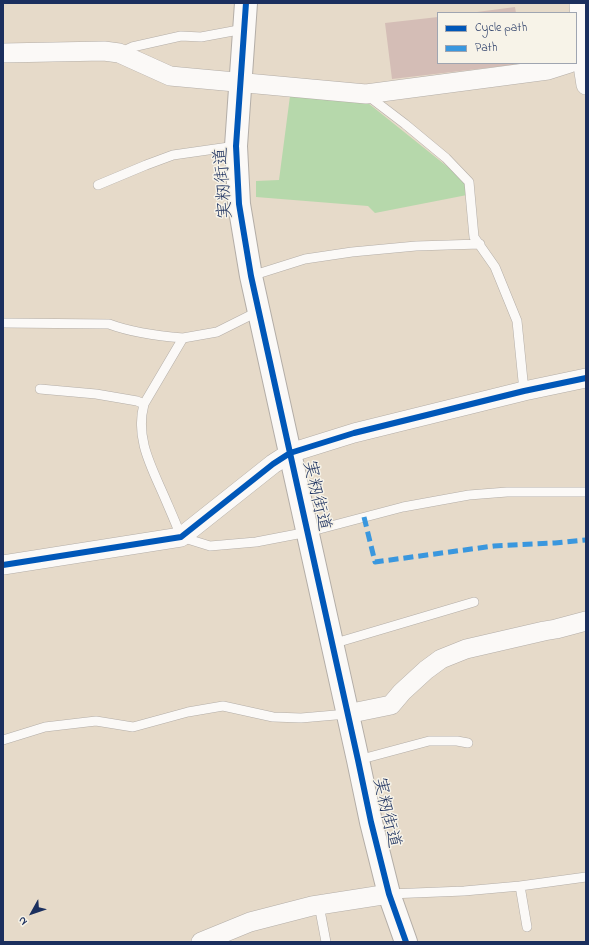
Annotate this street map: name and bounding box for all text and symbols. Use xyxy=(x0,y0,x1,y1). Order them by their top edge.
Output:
legend xyxy=(437,12,577,64)
text: Cycle path xyxy=(475,19,527,37)
text: Path xyxy=(475,39,497,57)
street label: 実籾街道 xyxy=(212,146,238,220)
street label: 実籾街道 xyxy=(296,458,334,534)
street label: 実籾街道 xyxy=(366,775,404,851)
north arrow xyxy=(12,893,52,933)
text: N xyxy=(14,913,31,929)

